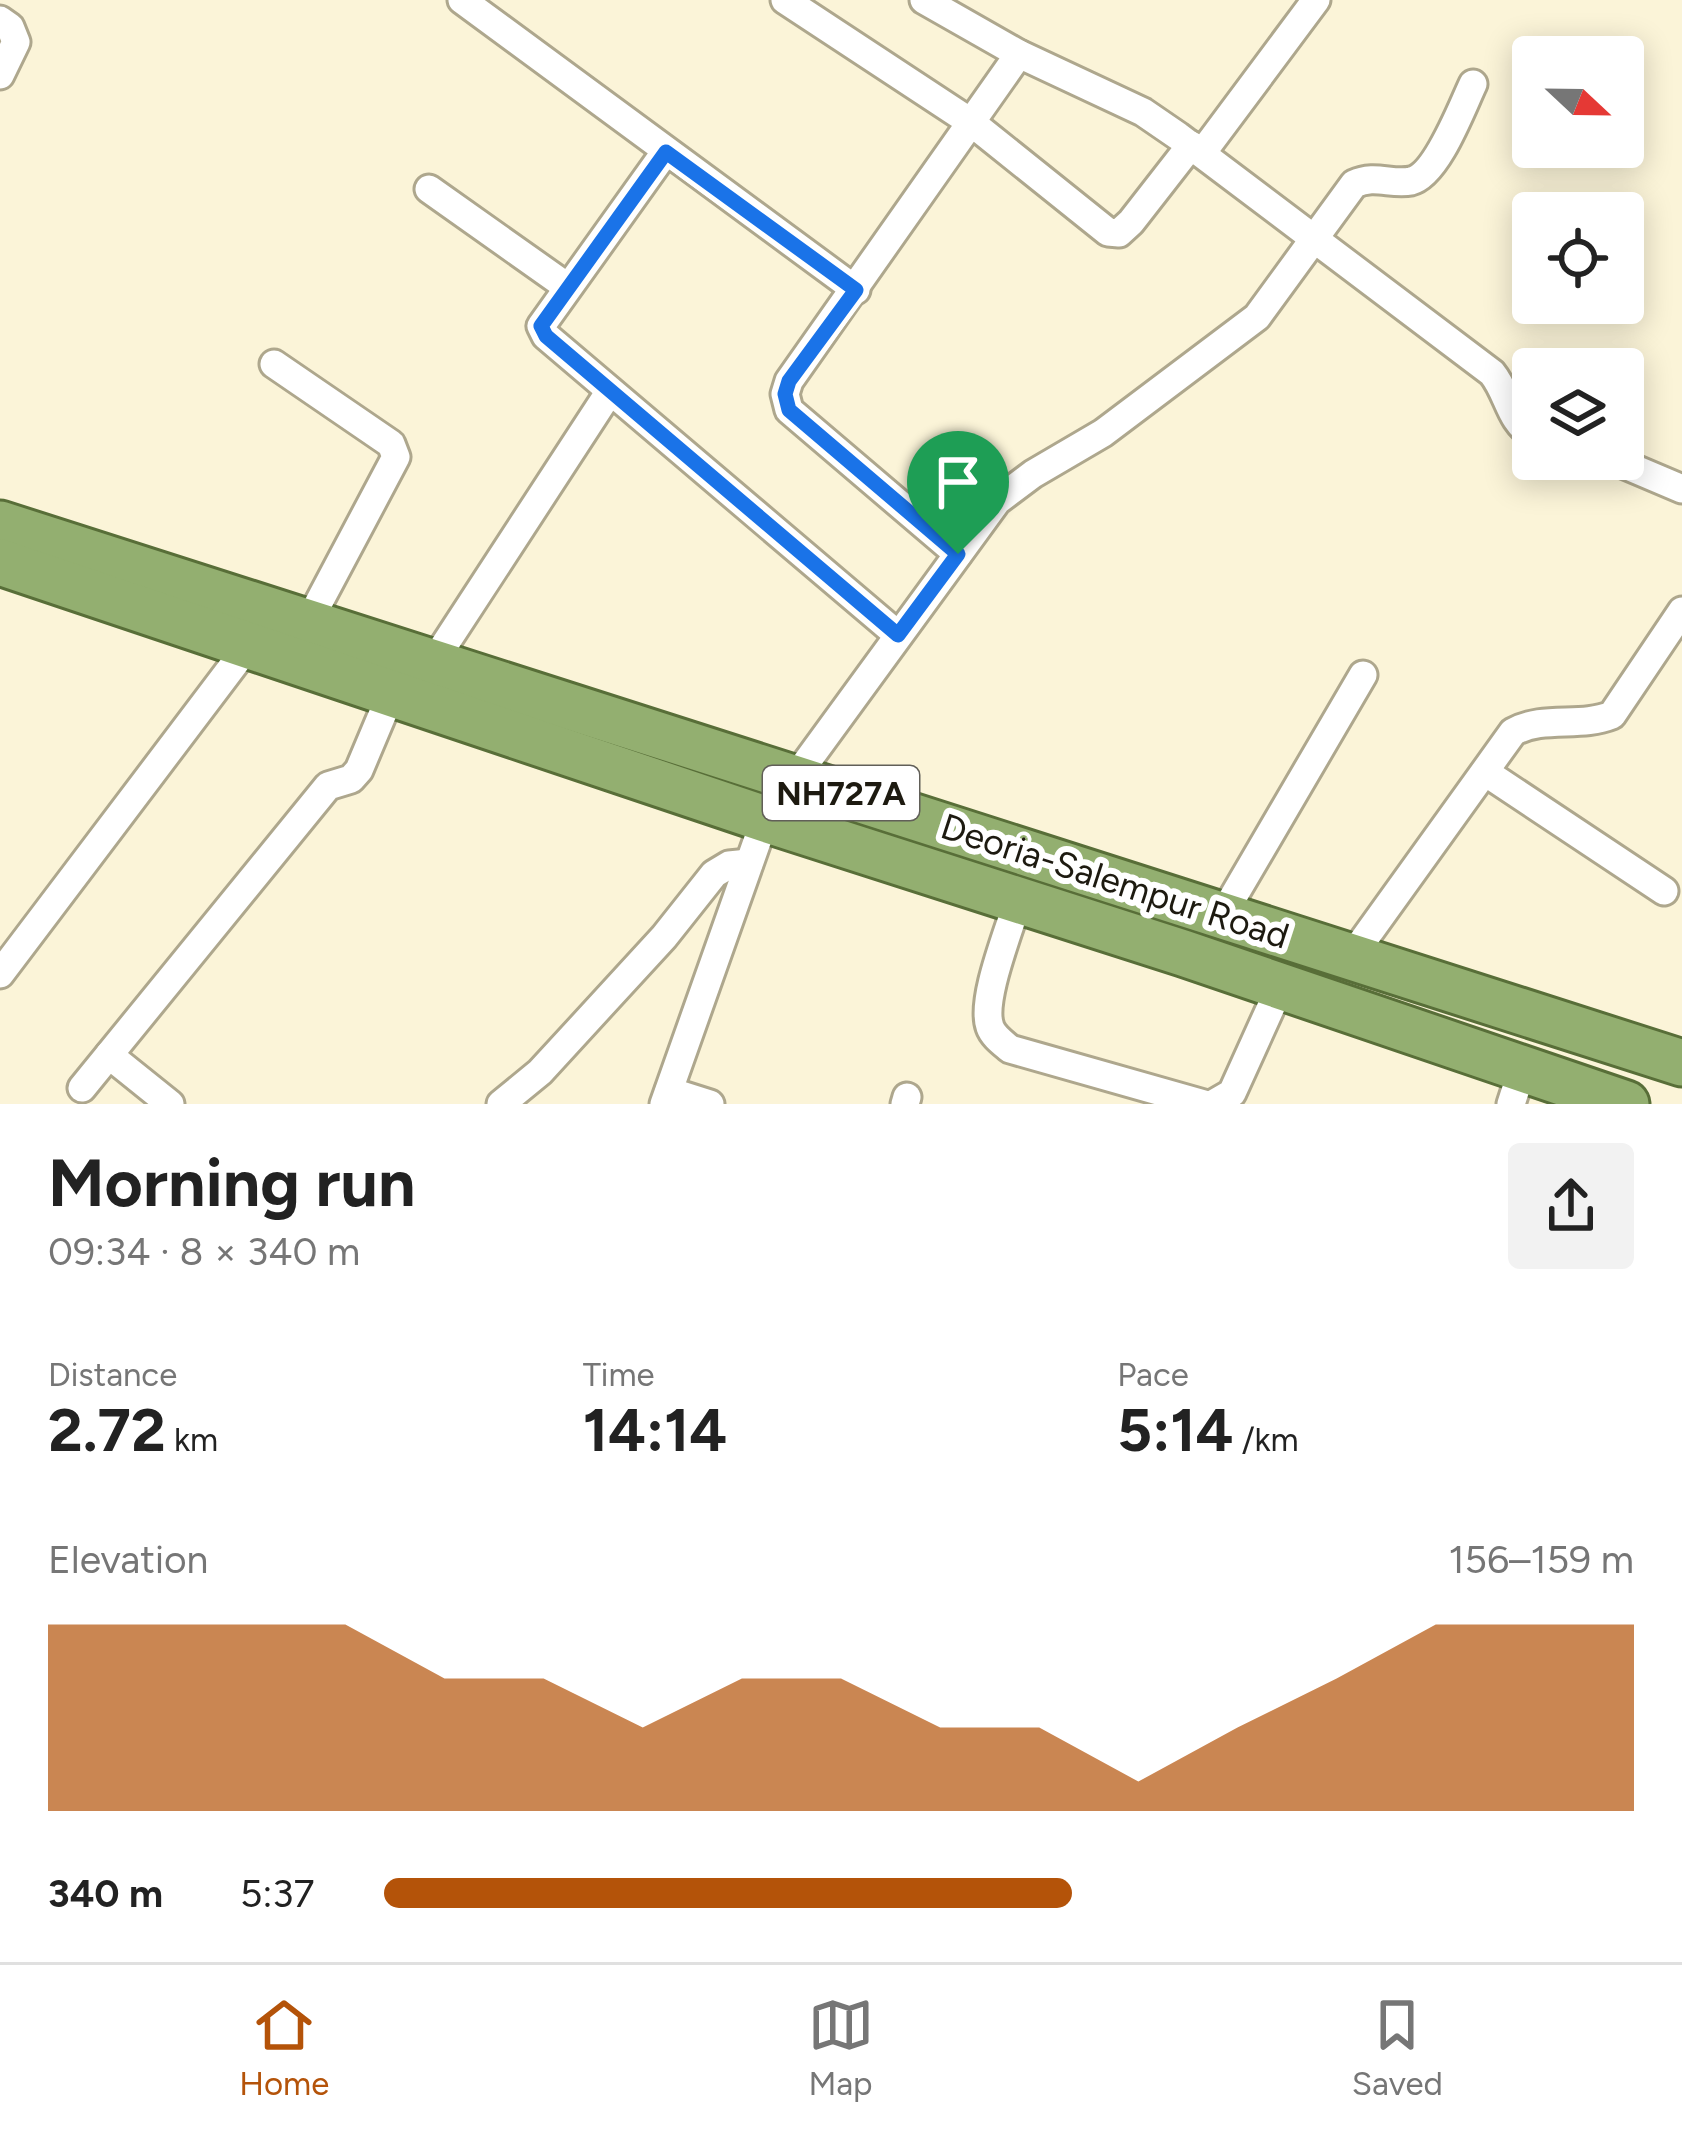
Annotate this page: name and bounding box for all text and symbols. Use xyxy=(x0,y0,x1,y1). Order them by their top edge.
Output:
north arrow xyxy=(1512,36,1644,168)
map controls xyxy=(1512,36,1644,480)
button: locate xyxy=(1512,192,1644,324)
button: layers xyxy=(1512,348,1644,480)
pin xyxy=(907,431,1009,554)
icon: arrive xyxy=(925,449,991,515)
road number: NH727A xyxy=(763,766,919,820)
street label: Deoria-Salempur Road xyxy=(936,804,1294,958)
text: Morning run xyxy=(48,1143,416,1223)
button: share xyxy=(1508,1143,1634,1269)
text: 09:34 · 8 × 340 m xyxy=(48,1228,360,1275)
text: Distance xyxy=(48,1355,177,1394)
text: Time xyxy=(583,1355,655,1394)
text: Pace xyxy=(1117,1355,1189,1394)
text: 2.72 xyxy=(48,1394,166,1466)
text: 14:14 xyxy=(583,1394,727,1466)
text: 5:14 xyxy=(1117,1394,1234,1466)
text: km xyxy=(166,1420,218,1459)
text: /km xyxy=(1234,1420,1299,1459)
text: Elevation xyxy=(48,1536,208,1583)
text: 156–159 m xyxy=(1449,1536,1634,1583)
text: 340 m xyxy=(48,1870,163,1917)
text: 5:37 xyxy=(240,1870,314,1917)
tab: Home xyxy=(239,1992,329,2103)
tab: Map xyxy=(808,1992,874,2103)
tab: Saved xyxy=(1352,1992,1443,2103)

